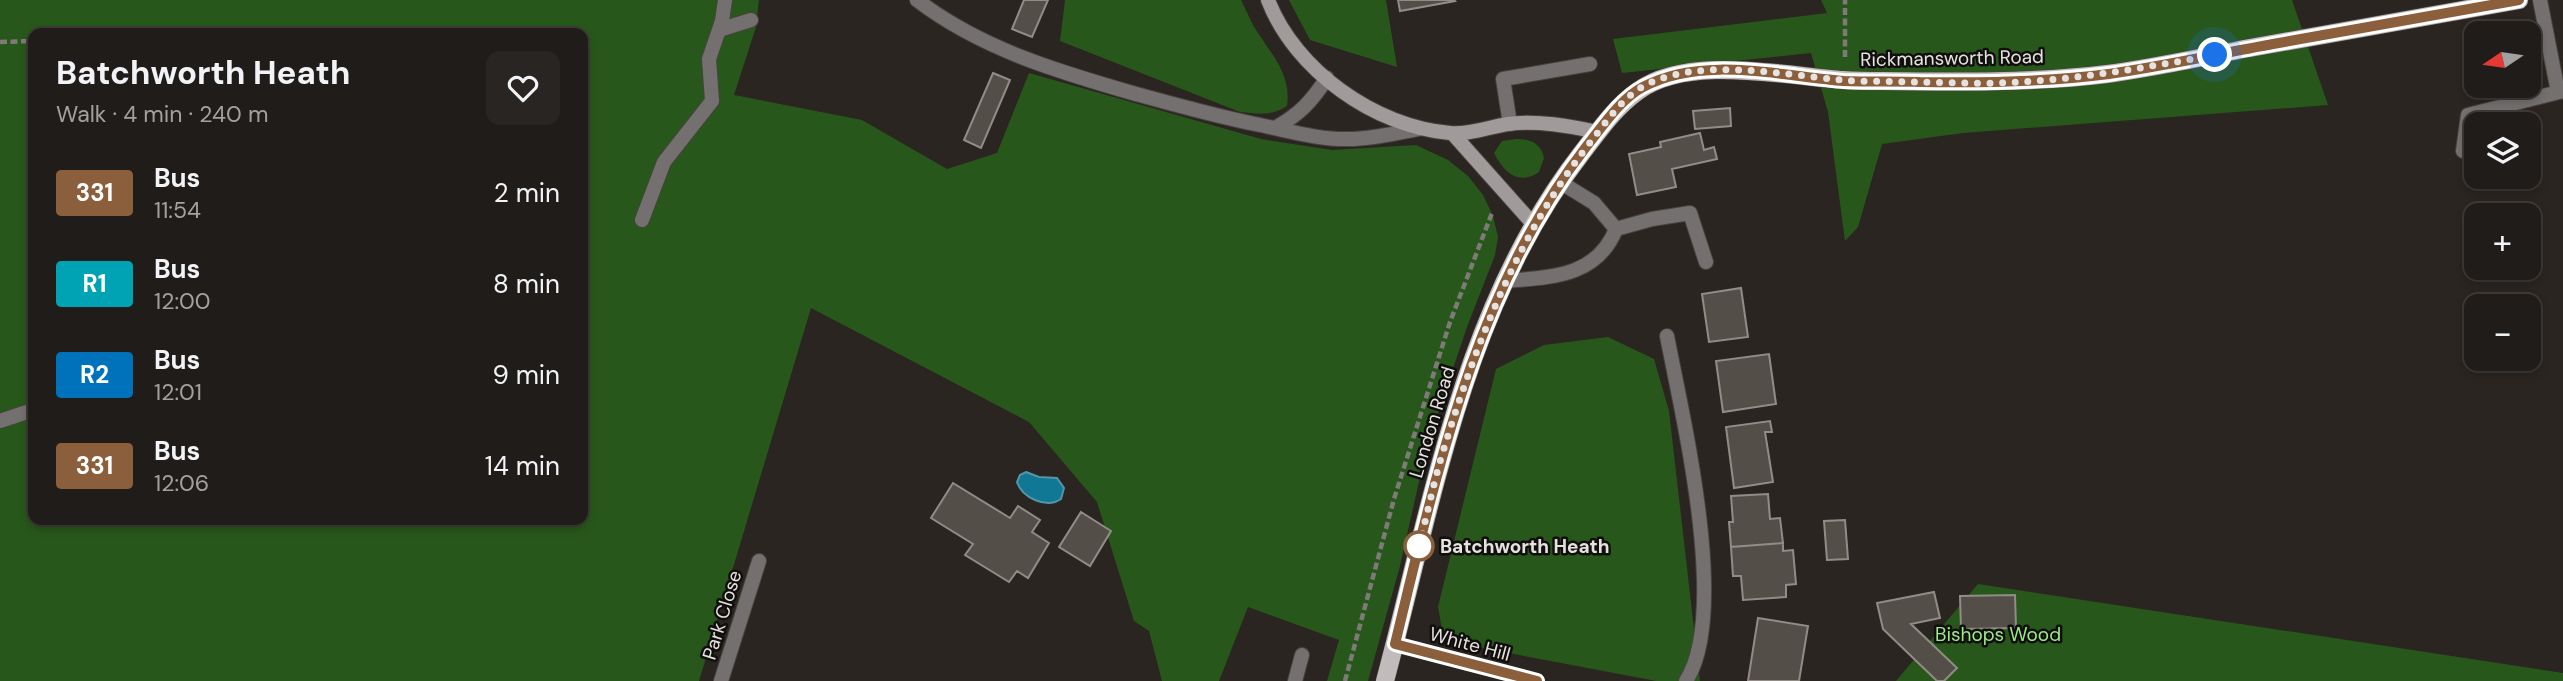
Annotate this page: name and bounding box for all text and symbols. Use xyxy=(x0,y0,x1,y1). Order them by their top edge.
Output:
north arrow xyxy=(2464,21,2541,98)
map controls xyxy=(2464,21,2541,371)
your location xyxy=(2197,37,2232,72)
street label: Rickmansworth Road xyxy=(1860,44,2044,72)
text: Batchworth Heath xyxy=(56,51,350,94)
button: heart xyxy=(486,51,560,125)
text: Walk · 4 min · 240 m xyxy=(56,99,268,129)
button: layers xyxy=(2464,112,2541,189)
text: Bus xyxy=(154,161,200,195)
text: 2 min xyxy=(494,176,560,210)
text: 331 xyxy=(76,177,113,208)
text: 11:54 xyxy=(154,195,201,225)
button: + xyxy=(2464,203,2541,280)
text: Bus xyxy=(154,252,200,286)
text: 8 min xyxy=(493,267,560,301)
text: R1 xyxy=(83,268,106,299)
text: 12:00 xyxy=(154,286,211,316)
button: − xyxy=(2464,294,2541,371)
text: Bus xyxy=(154,343,200,377)
text: 9 min xyxy=(492,358,560,392)
text: R2 xyxy=(80,359,109,390)
street label: London Road xyxy=(1403,363,1461,481)
text: 12:01 xyxy=(154,377,202,407)
text: Bus xyxy=(154,434,200,468)
text: 14 min xyxy=(485,449,560,483)
text: 331 xyxy=(76,450,113,481)
text: 12:06 xyxy=(154,468,209,498)
marker: Batchworth Heath xyxy=(1404,531,1434,561)
place label: Batchworth Heath xyxy=(1440,534,1609,559)
street label: Park Close xyxy=(697,567,747,663)
street label: White Hill xyxy=(1427,621,1513,667)
park label: Bishops Wood xyxy=(1935,622,2061,647)

